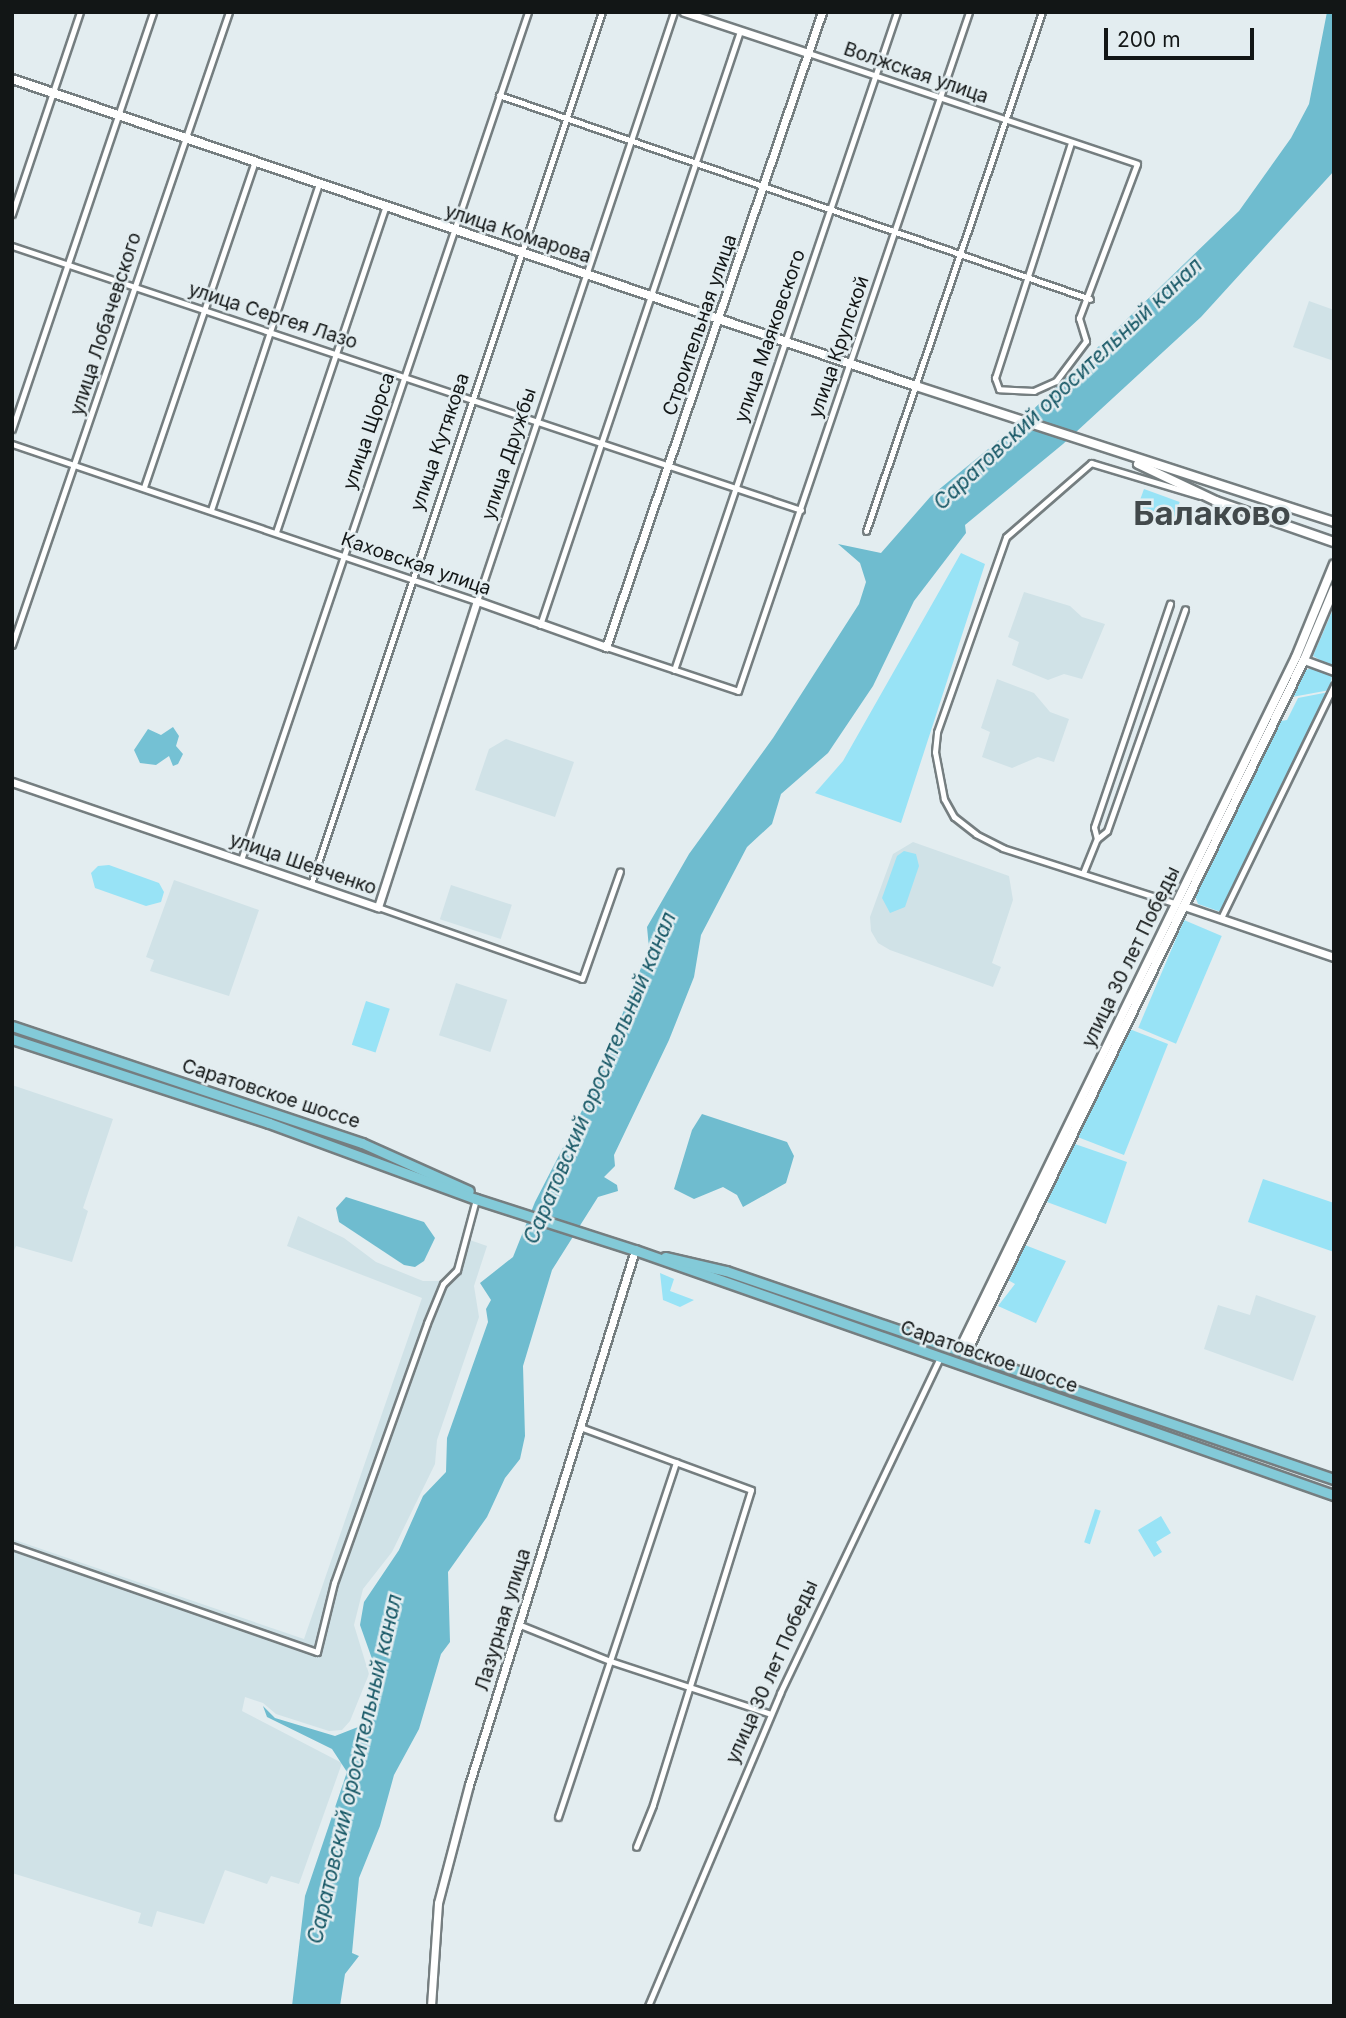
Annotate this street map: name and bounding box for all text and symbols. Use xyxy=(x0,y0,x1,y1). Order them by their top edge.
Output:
scale bar xyxy=(1108,14,1258,58)
text: 200 m xyxy=(1117,27,1181,52)
street label: Волжская улица xyxy=(841,38,991,108)
street label: улица Комарова xyxy=(442,200,594,268)
street label: улица Лобачевского xyxy=(66,230,146,418)
street label: Строительная улица xyxy=(658,231,742,419)
street label: улица Маяковского xyxy=(730,247,810,425)
water label: Саратовский оросительный канал xyxy=(928,253,1208,515)
street label: улица Крупской xyxy=(804,273,874,421)
street label: улица Сергея Лазо xyxy=(186,278,360,354)
street label: улица Щорса xyxy=(338,369,400,493)
street label: улица Кутякова xyxy=(406,370,474,514)
street label: улица Дружбы xyxy=(477,385,541,523)
district label: Балаково xyxy=(1133,494,1291,534)
street label: Каховская улица xyxy=(338,528,494,600)
street label: улица Шевченко xyxy=(227,828,379,900)
street label: улица 30 лет Победы xyxy=(1077,863,1185,1051)
water label: Саратовский оросительный канал xyxy=(518,908,682,1248)
street label: Саратовское шоссе xyxy=(179,1054,363,1134)
street label: Саратовское шоссе xyxy=(897,1316,1081,1398)
street label: Лазурная улица xyxy=(470,1546,536,1694)
street label: улица 30 лет Победы xyxy=(721,1577,823,1767)
water label: Саратовский оросительный канал xyxy=(302,1592,408,1946)

